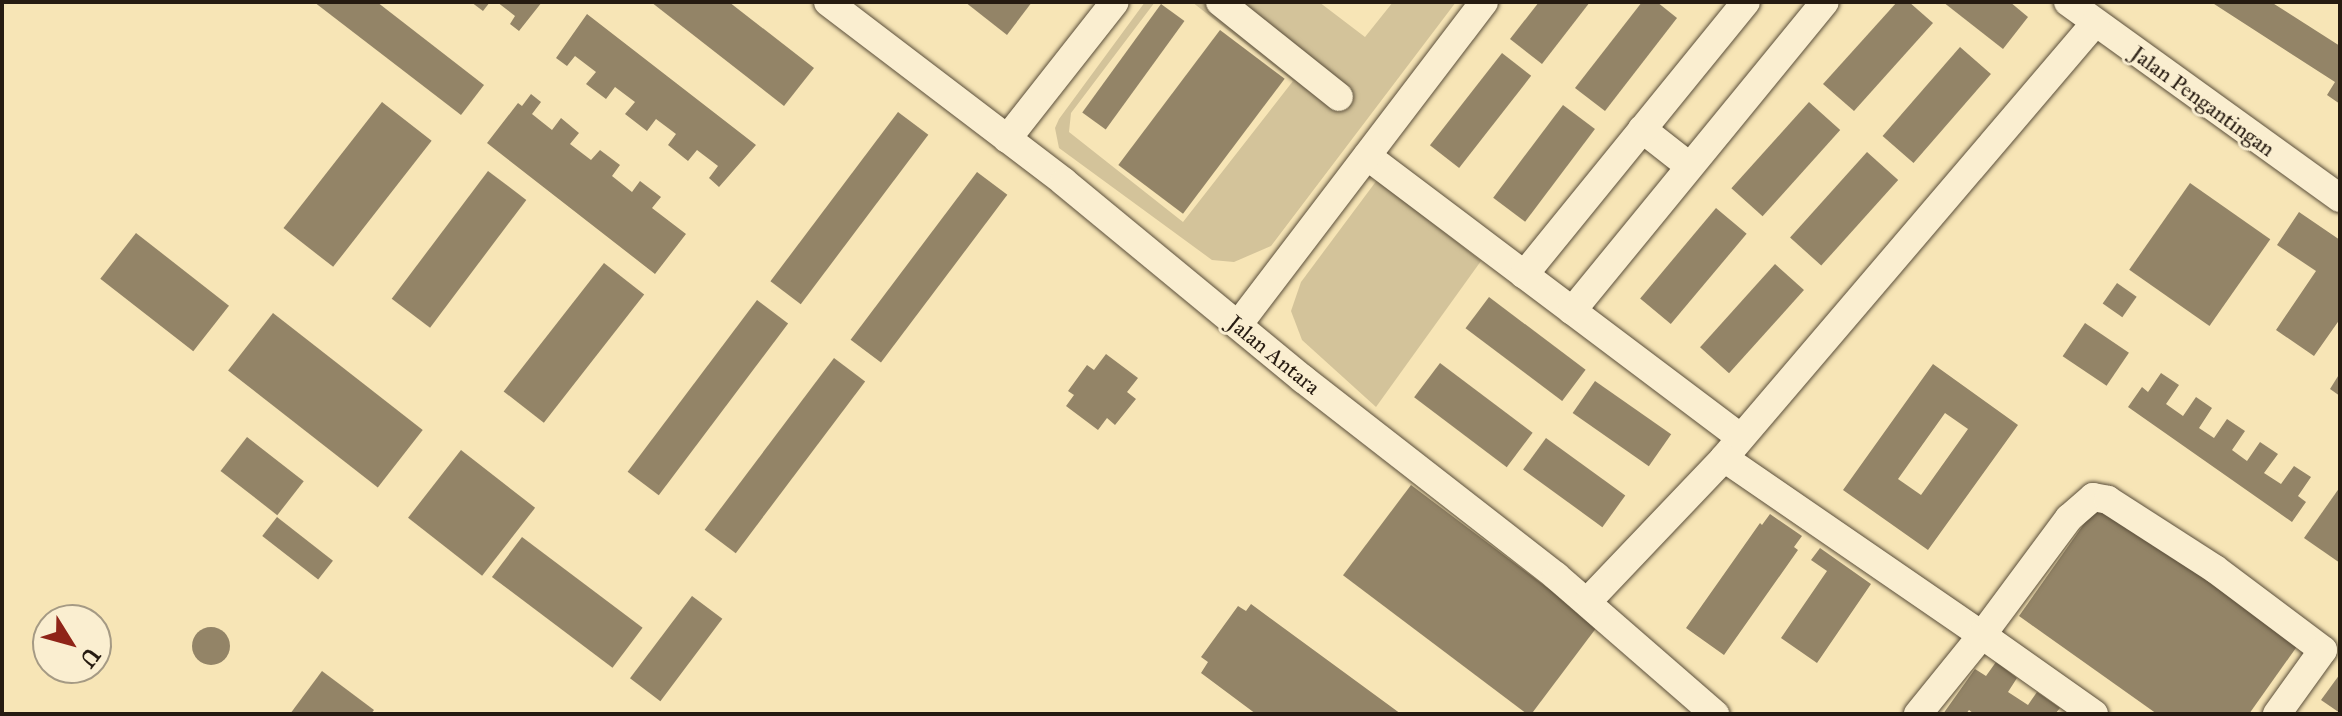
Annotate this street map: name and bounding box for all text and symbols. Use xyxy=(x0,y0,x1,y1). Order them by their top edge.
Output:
street label: Jalan Pengantingan xyxy=(2126,40,2280,162)
street label: Jalan Antara xyxy=(1223,310,1325,400)
north arrow xyxy=(32,604,112,684)
text: U xyxy=(74,642,106,673)

